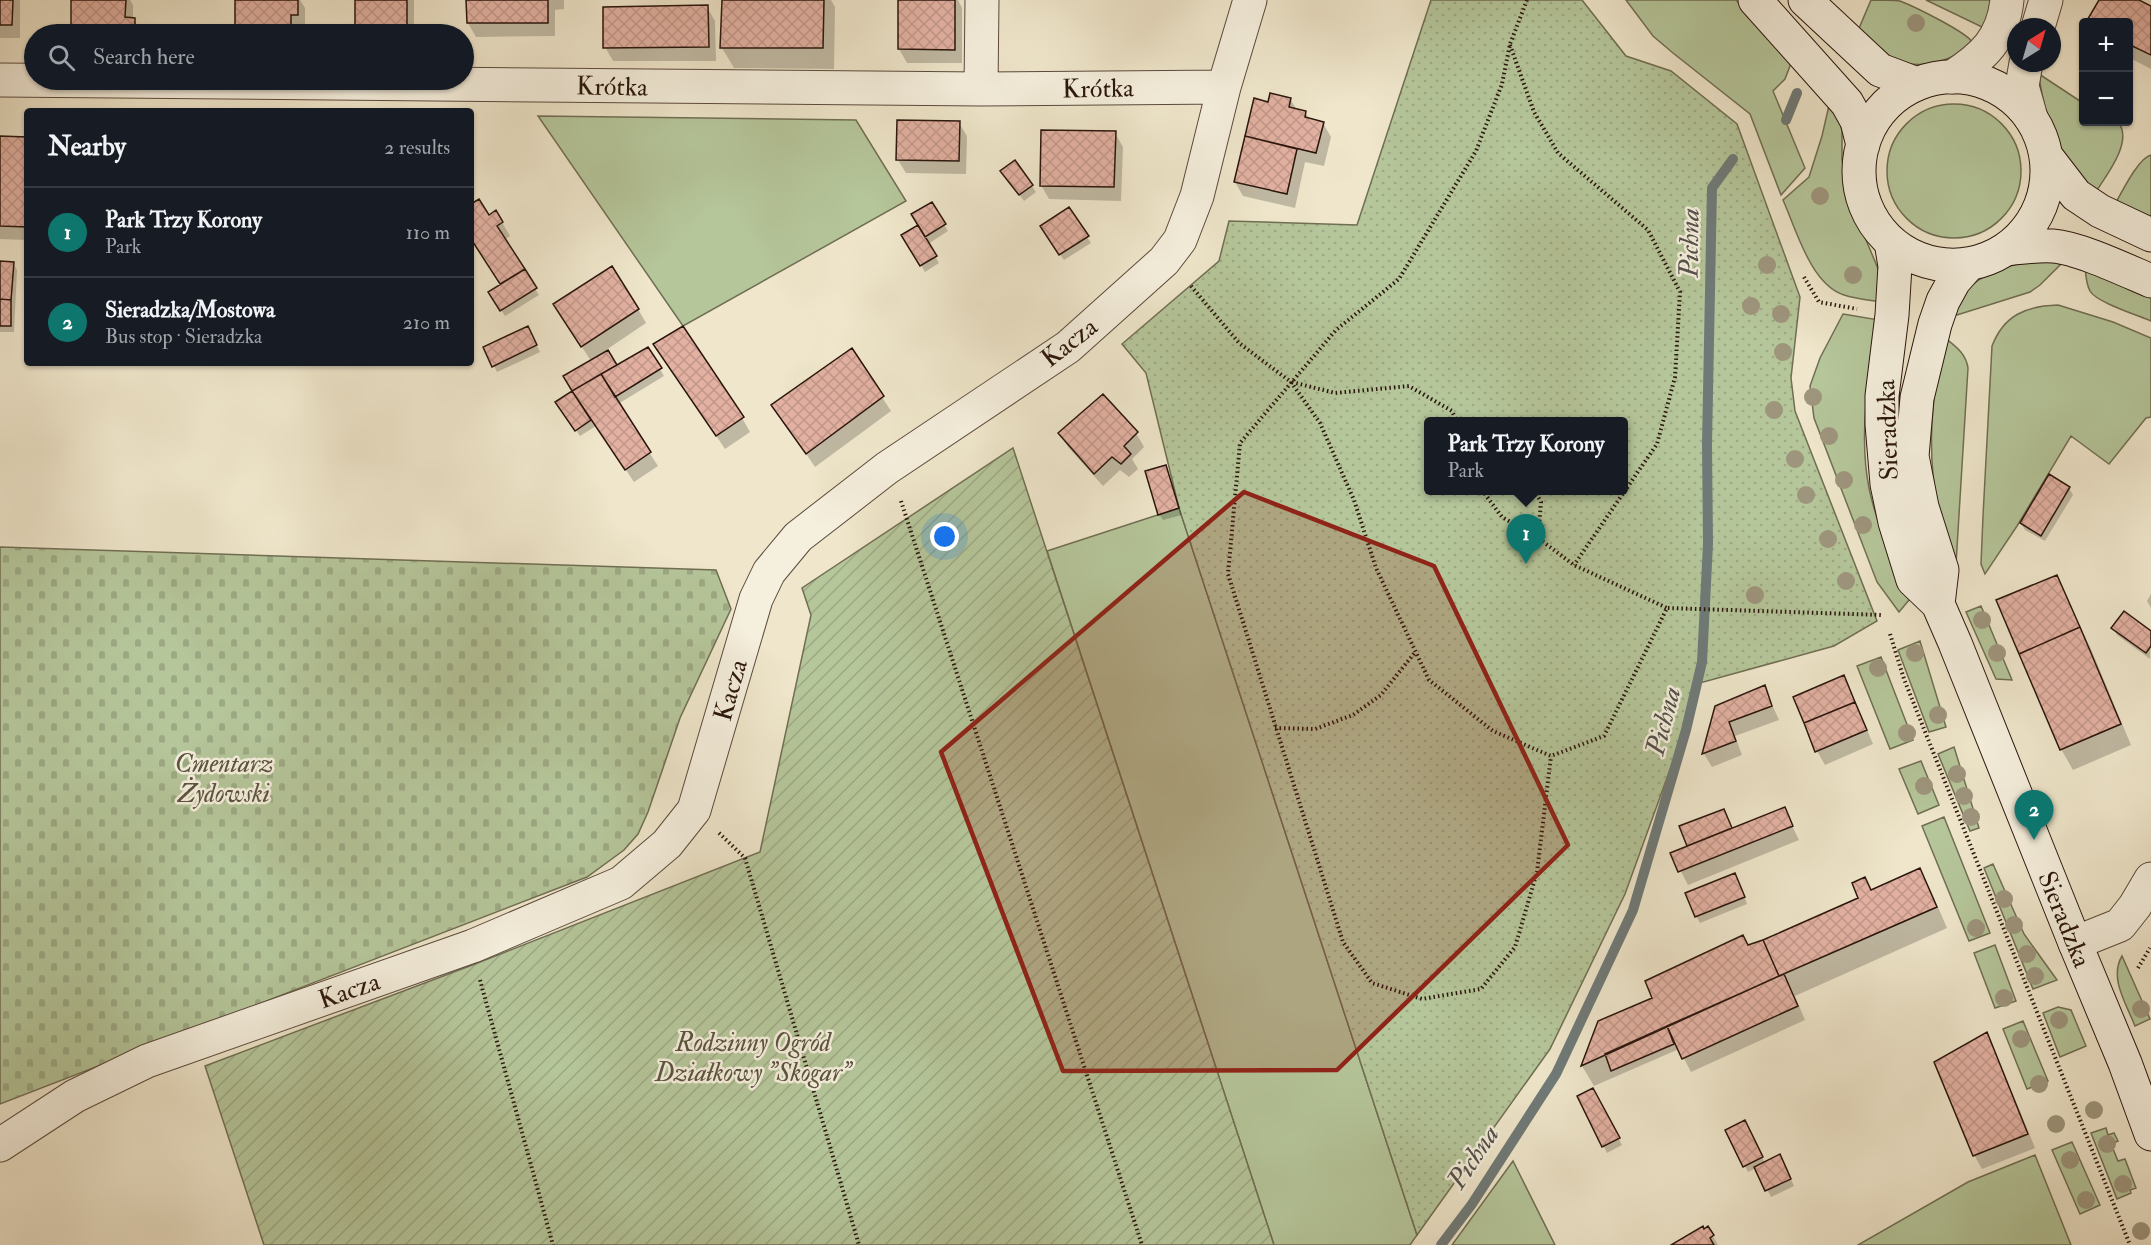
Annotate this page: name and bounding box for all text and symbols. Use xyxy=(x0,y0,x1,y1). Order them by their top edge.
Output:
north arrow xyxy=(2007,18,2061,72)
map controls xyxy=(2079,18,2133,126)
button: + xyxy=(2079,18,2133,72)
search box xyxy=(24,24,474,90)
icon: search xyxy=(45,41,78,74)
text: Search here xyxy=(93,43,195,71)
street label: Krótka xyxy=(576,70,648,104)
street label: Krótka xyxy=(1062,72,1134,106)
button: − xyxy=(2079,72,2133,126)
text: Nearby xyxy=(48,131,126,163)
text: 2 results xyxy=(384,135,450,160)
text: Park Trzy Korony xyxy=(105,206,262,234)
water label: Pichna xyxy=(1672,208,1707,279)
text: 1 xyxy=(64,220,71,245)
text: 110 m xyxy=(406,220,450,245)
text: Park xyxy=(105,234,141,259)
text: Sieradzka/Mostowa xyxy=(105,296,275,324)
text: 2 xyxy=(62,310,73,335)
text: 210 m xyxy=(403,310,450,335)
street label: Kacza xyxy=(1035,311,1104,375)
text: Bus stop · Sieradzka xyxy=(105,324,262,349)
street label: Sieradzka xyxy=(1870,379,1906,481)
popup xyxy=(1424,417,1628,495)
text: Park Trzy Korony xyxy=(1448,430,1604,458)
text: Park xyxy=(1448,458,1484,483)
pin: 1 xyxy=(1506,514,1546,564)
your location xyxy=(930,522,959,551)
street label: Kacza xyxy=(707,655,755,725)
water label: Pichna xyxy=(1638,683,1688,760)
park label: Cmentarz Żydowski xyxy=(175,748,273,810)
pin: 2 xyxy=(2014,790,2054,840)
street label: Sieradzka xyxy=(2030,867,2098,972)
street label: Kacza xyxy=(315,966,384,1016)
park label: Rodzinny Ogród Działkowy "Skogar" xyxy=(654,1027,854,1089)
water label: Pichna xyxy=(1440,1119,1507,1196)

